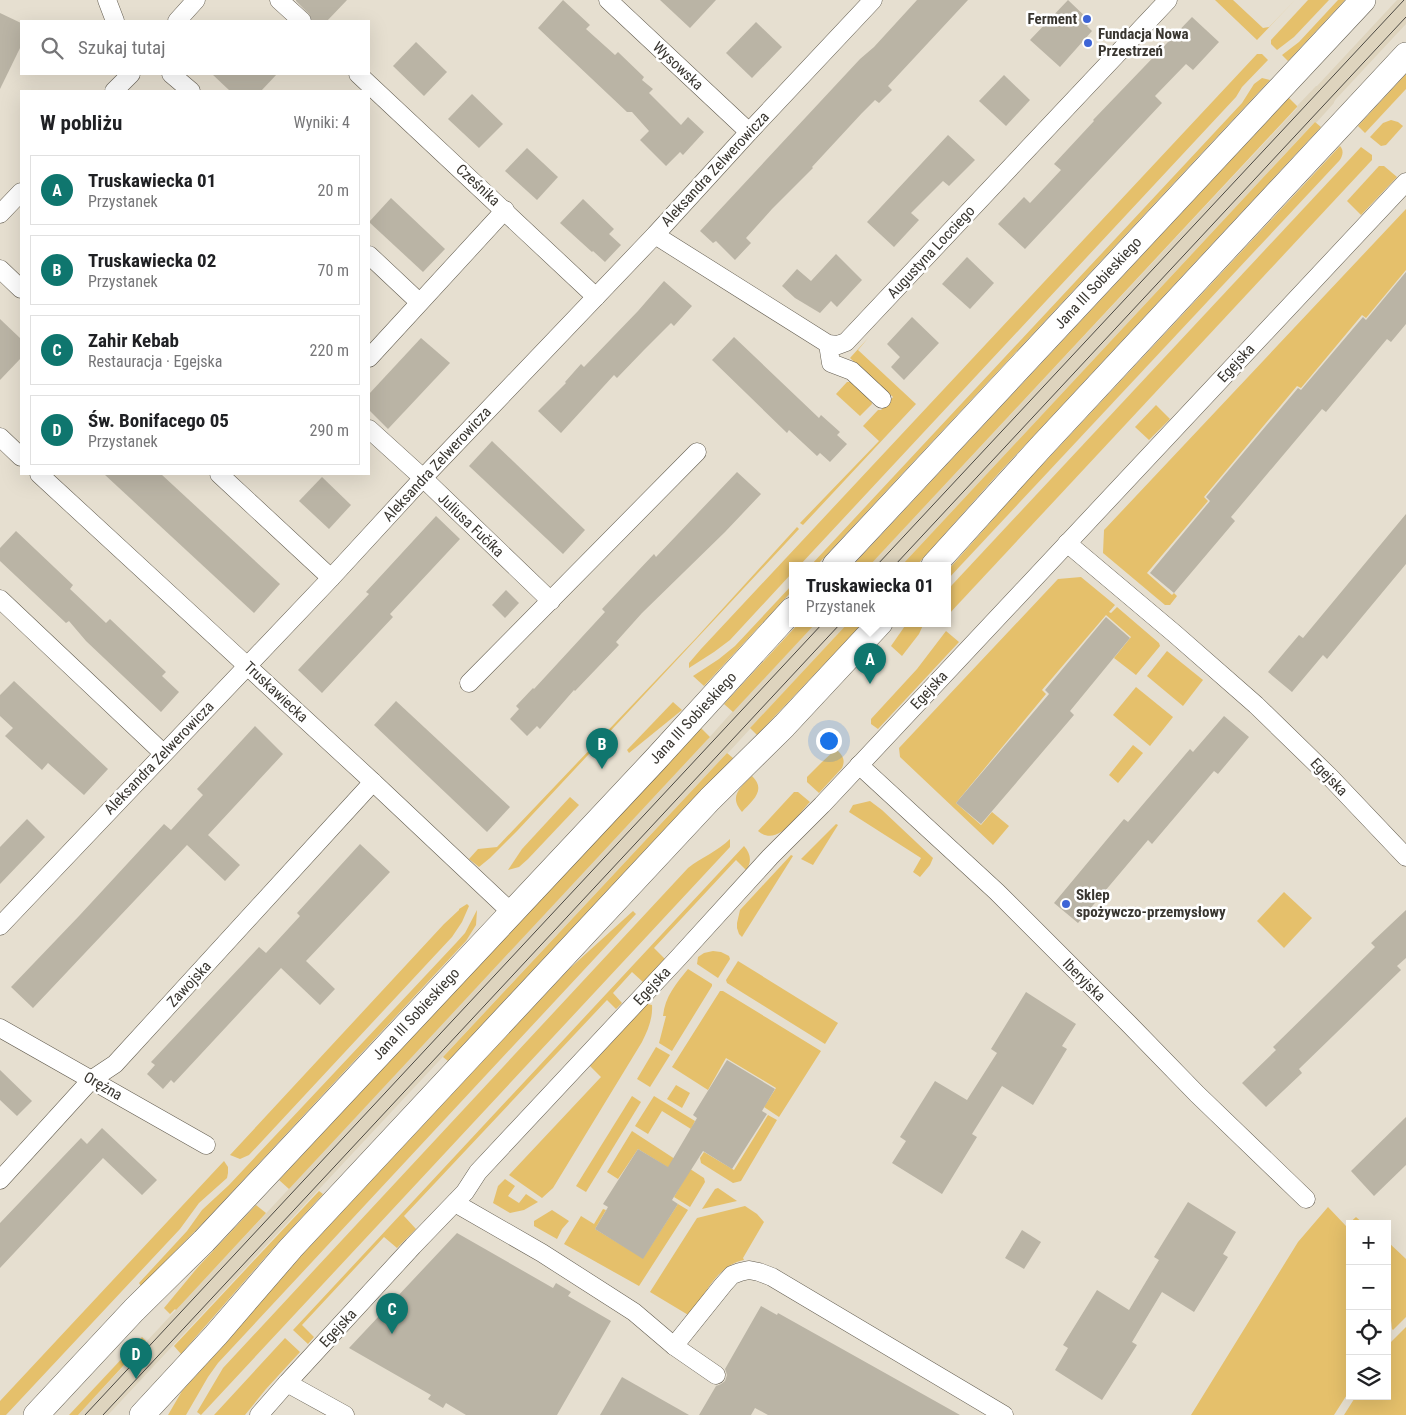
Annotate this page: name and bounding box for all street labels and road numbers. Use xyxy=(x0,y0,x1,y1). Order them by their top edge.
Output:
street label: Wysowska xyxy=(649,38,707,94)
street label: Aleksandra Zelwerowicza xyxy=(657,108,773,230)
street label: Cześnika xyxy=(452,160,504,210)
street label: Augustyna Locciego xyxy=(884,202,978,302)
street label: Jana III Sobieskiego xyxy=(1051,233,1145,333)
street label: Egejska xyxy=(1214,340,1258,386)
street label: Aleksandra Zelwerowicza xyxy=(379,403,495,525)
street label: Juliusa Fučíka xyxy=(434,489,508,561)
street label: Truskawiecka xyxy=(240,658,312,726)
street label: Egejska xyxy=(907,667,951,713)
street label: Jana III Sobieskiego xyxy=(646,668,740,768)
street label: Aleksandra Zelwerowicza xyxy=(100,698,218,818)
street label: Egejska xyxy=(1307,754,1351,800)
street label: Iberyjska xyxy=(1059,955,1109,1005)
street label: Zawojska xyxy=(163,957,215,1011)
street label: Egejska xyxy=(630,963,674,1009)
street label: Jana III Sobieskiego xyxy=(369,964,463,1064)
street label: Orężna xyxy=(81,1068,125,1104)
street label: Egejska xyxy=(316,1305,360,1351)

